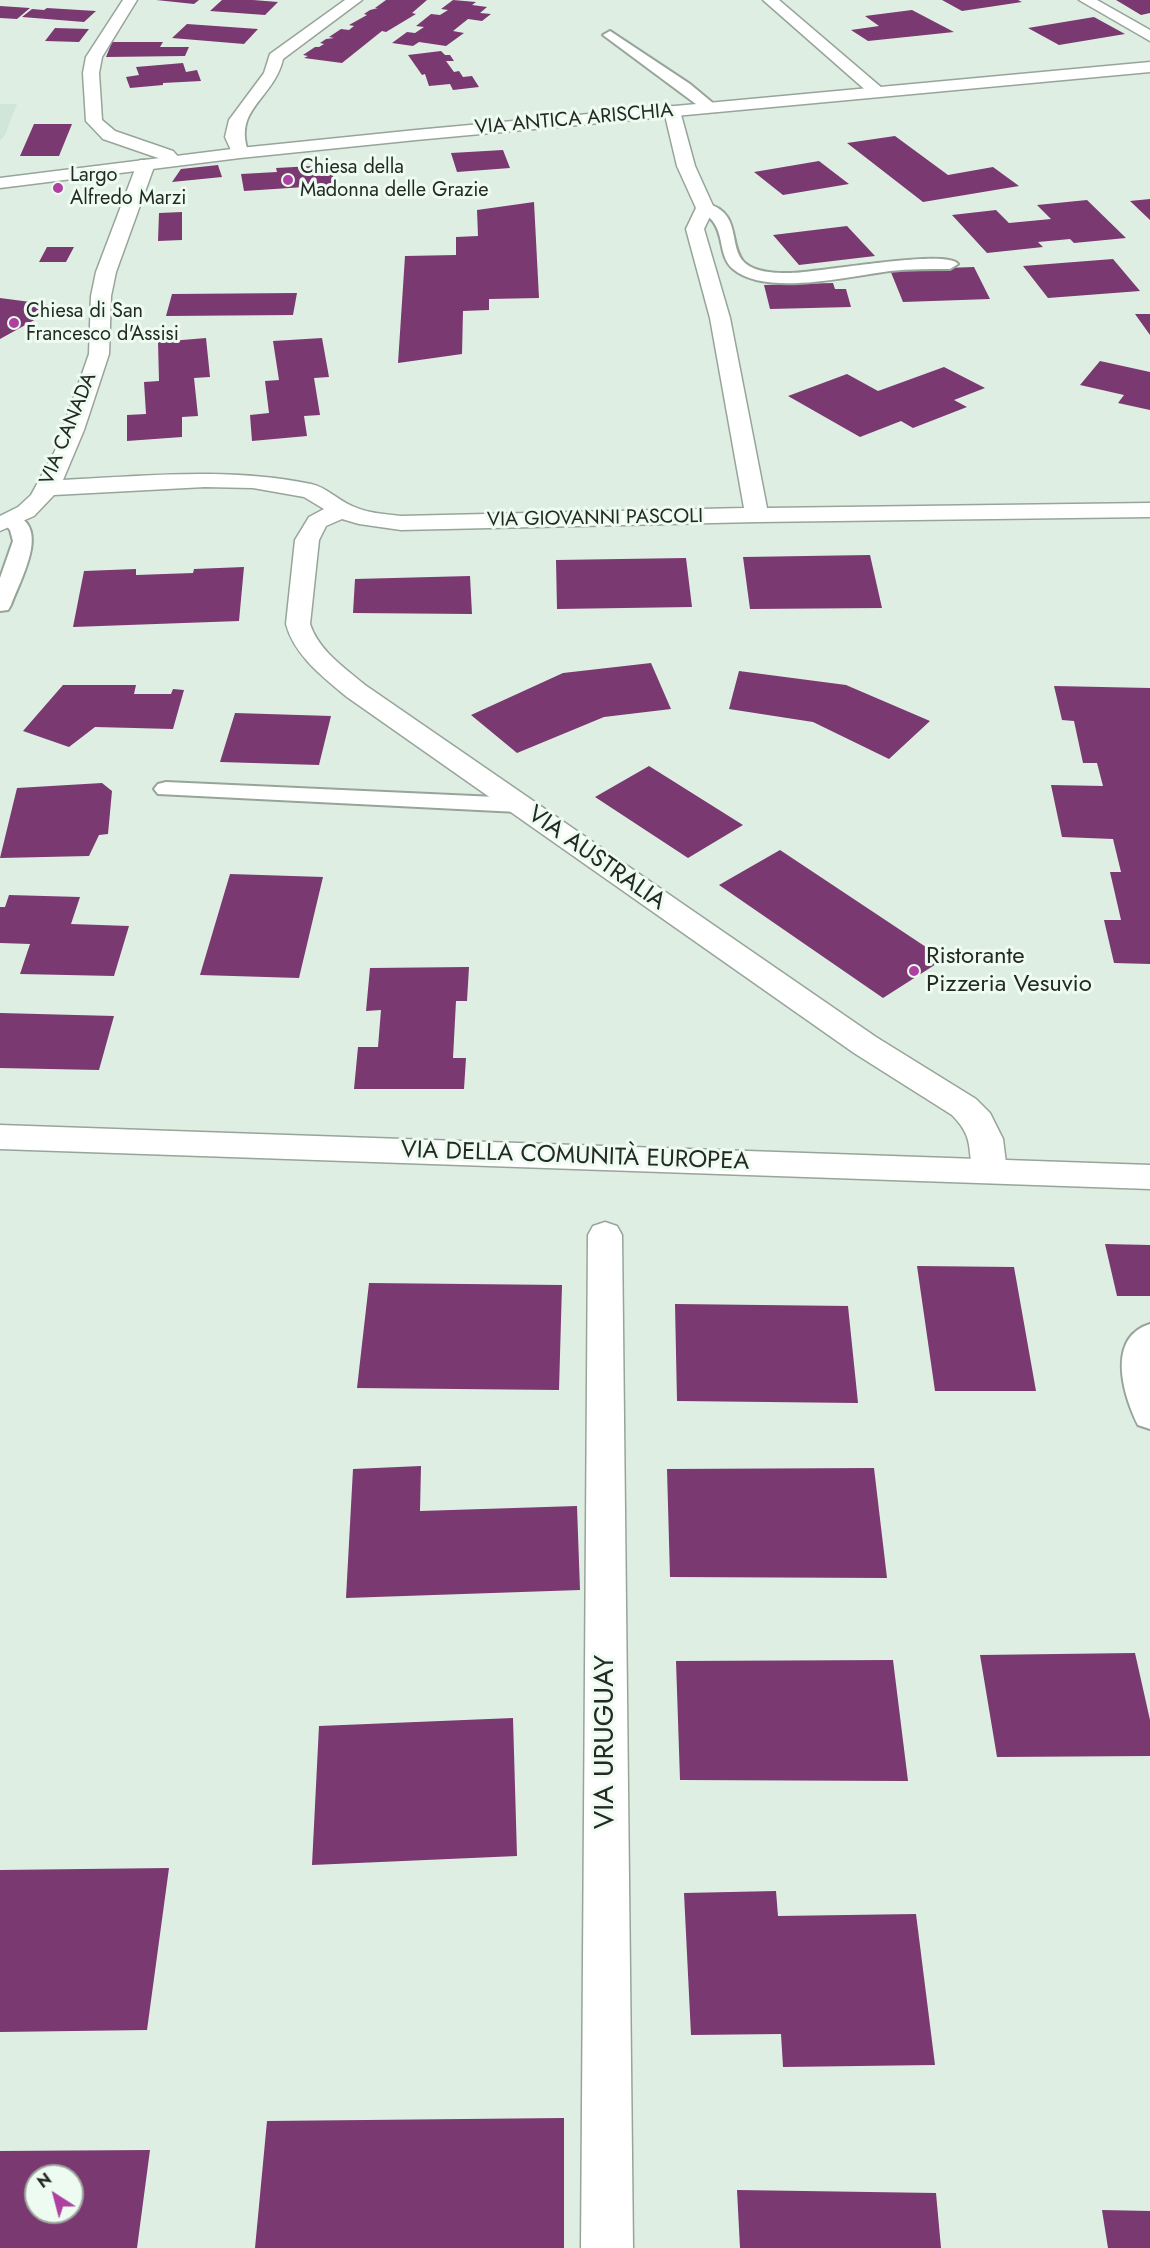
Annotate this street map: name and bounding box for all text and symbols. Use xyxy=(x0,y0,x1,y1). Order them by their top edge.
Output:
street label: VIA ANTICA ARISCHIA xyxy=(474,99,674,141)
place label: Chiesa della Madonna delle Grazie xyxy=(300,156,489,203)
place label: Largo Alfredo Marzi xyxy=(70,164,186,211)
marker: Chiesa della Madonna delle Grazie xyxy=(281,173,295,187)
marker: Largo Alfredo Marzi xyxy=(51,181,65,195)
place label: Chiesa di San Francesco d'Assisi xyxy=(26,300,179,347)
marker: Chiesa di San Francesco d'Assisi xyxy=(7,316,21,330)
street label: VIA CANADA xyxy=(36,369,102,489)
street label: VIA GIOVANNI PASCOLI xyxy=(487,505,703,533)
street label: VIA AUSTRALIA xyxy=(521,801,671,917)
place label: Ristorante Pizzeria Vesuvio xyxy=(926,943,1092,999)
marker: Ristorante Pizzeria Vesuvio xyxy=(907,964,921,978)
street label: VIA DELLA COMUNITÀ EUROPEA xyxy=(400,1137,750,1177)
street label: VIA URUGUAY xyxy=(589,1655,623,1829)
north arrow xyxy=(24,2164,84,2224)
text: N xyxy=(32,2168,56,2194)

